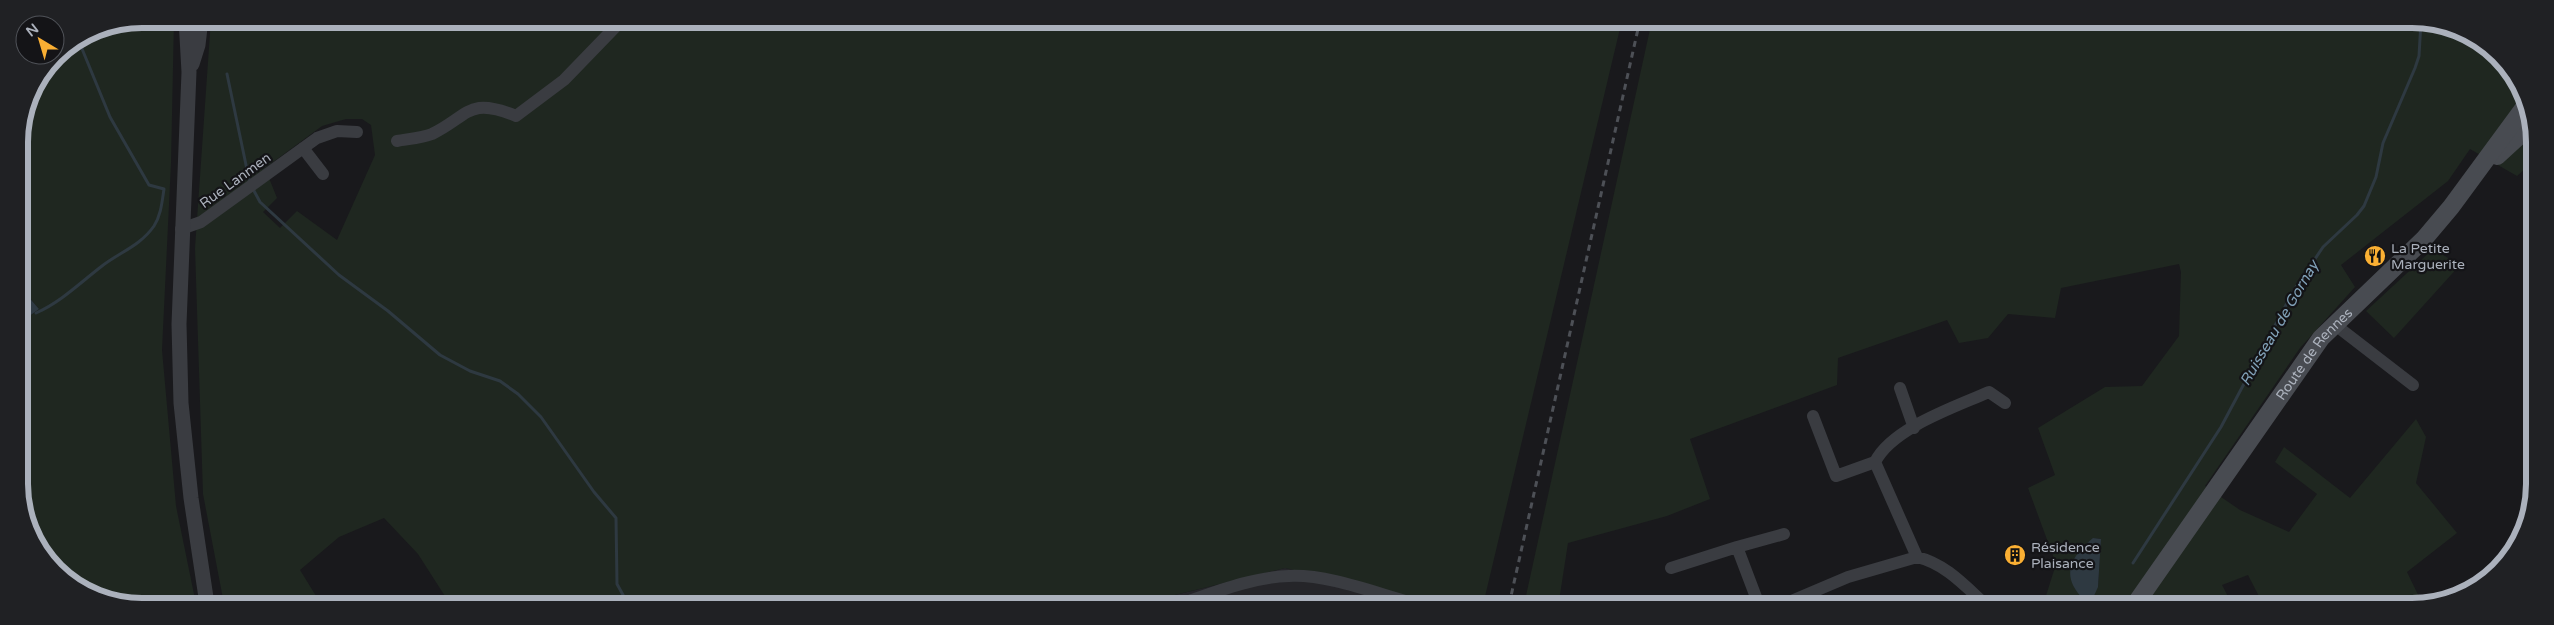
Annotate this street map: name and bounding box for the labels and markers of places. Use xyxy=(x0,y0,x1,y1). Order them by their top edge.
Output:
place label: La Petite Marguerite xyxy=(2391,240,2465,273)
restaurant icon: La Petite Marguerite xyxy=(2363,244,2387,268)
place label: Résidence Plaisance xyxy=(2031,539,2100,572)
building icon: Résidence Plaisance xyxy=(2003,543,2027,567)

